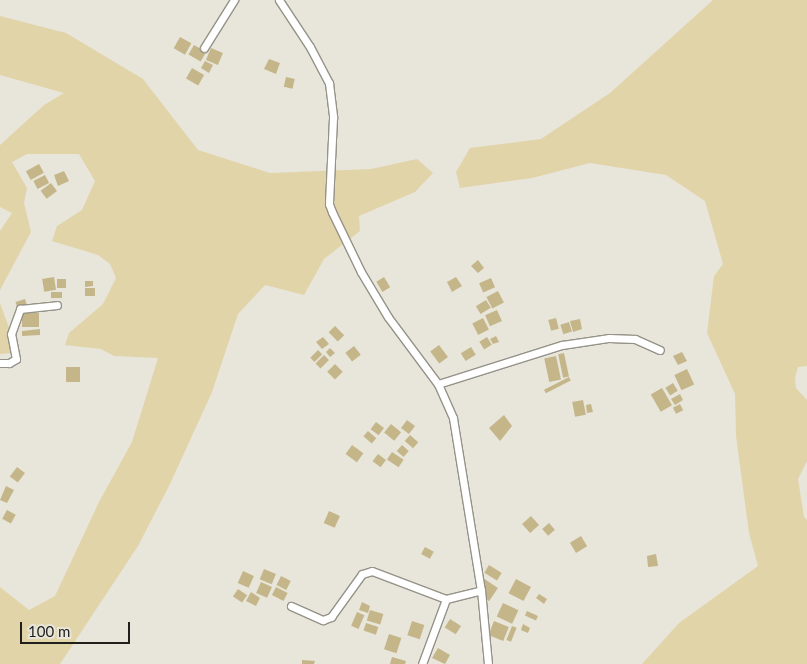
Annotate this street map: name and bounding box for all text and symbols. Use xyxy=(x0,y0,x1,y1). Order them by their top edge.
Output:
scale bar xyxy=(22,612,132,644)
text: 100 m xyxy=(28,622,70,640)

